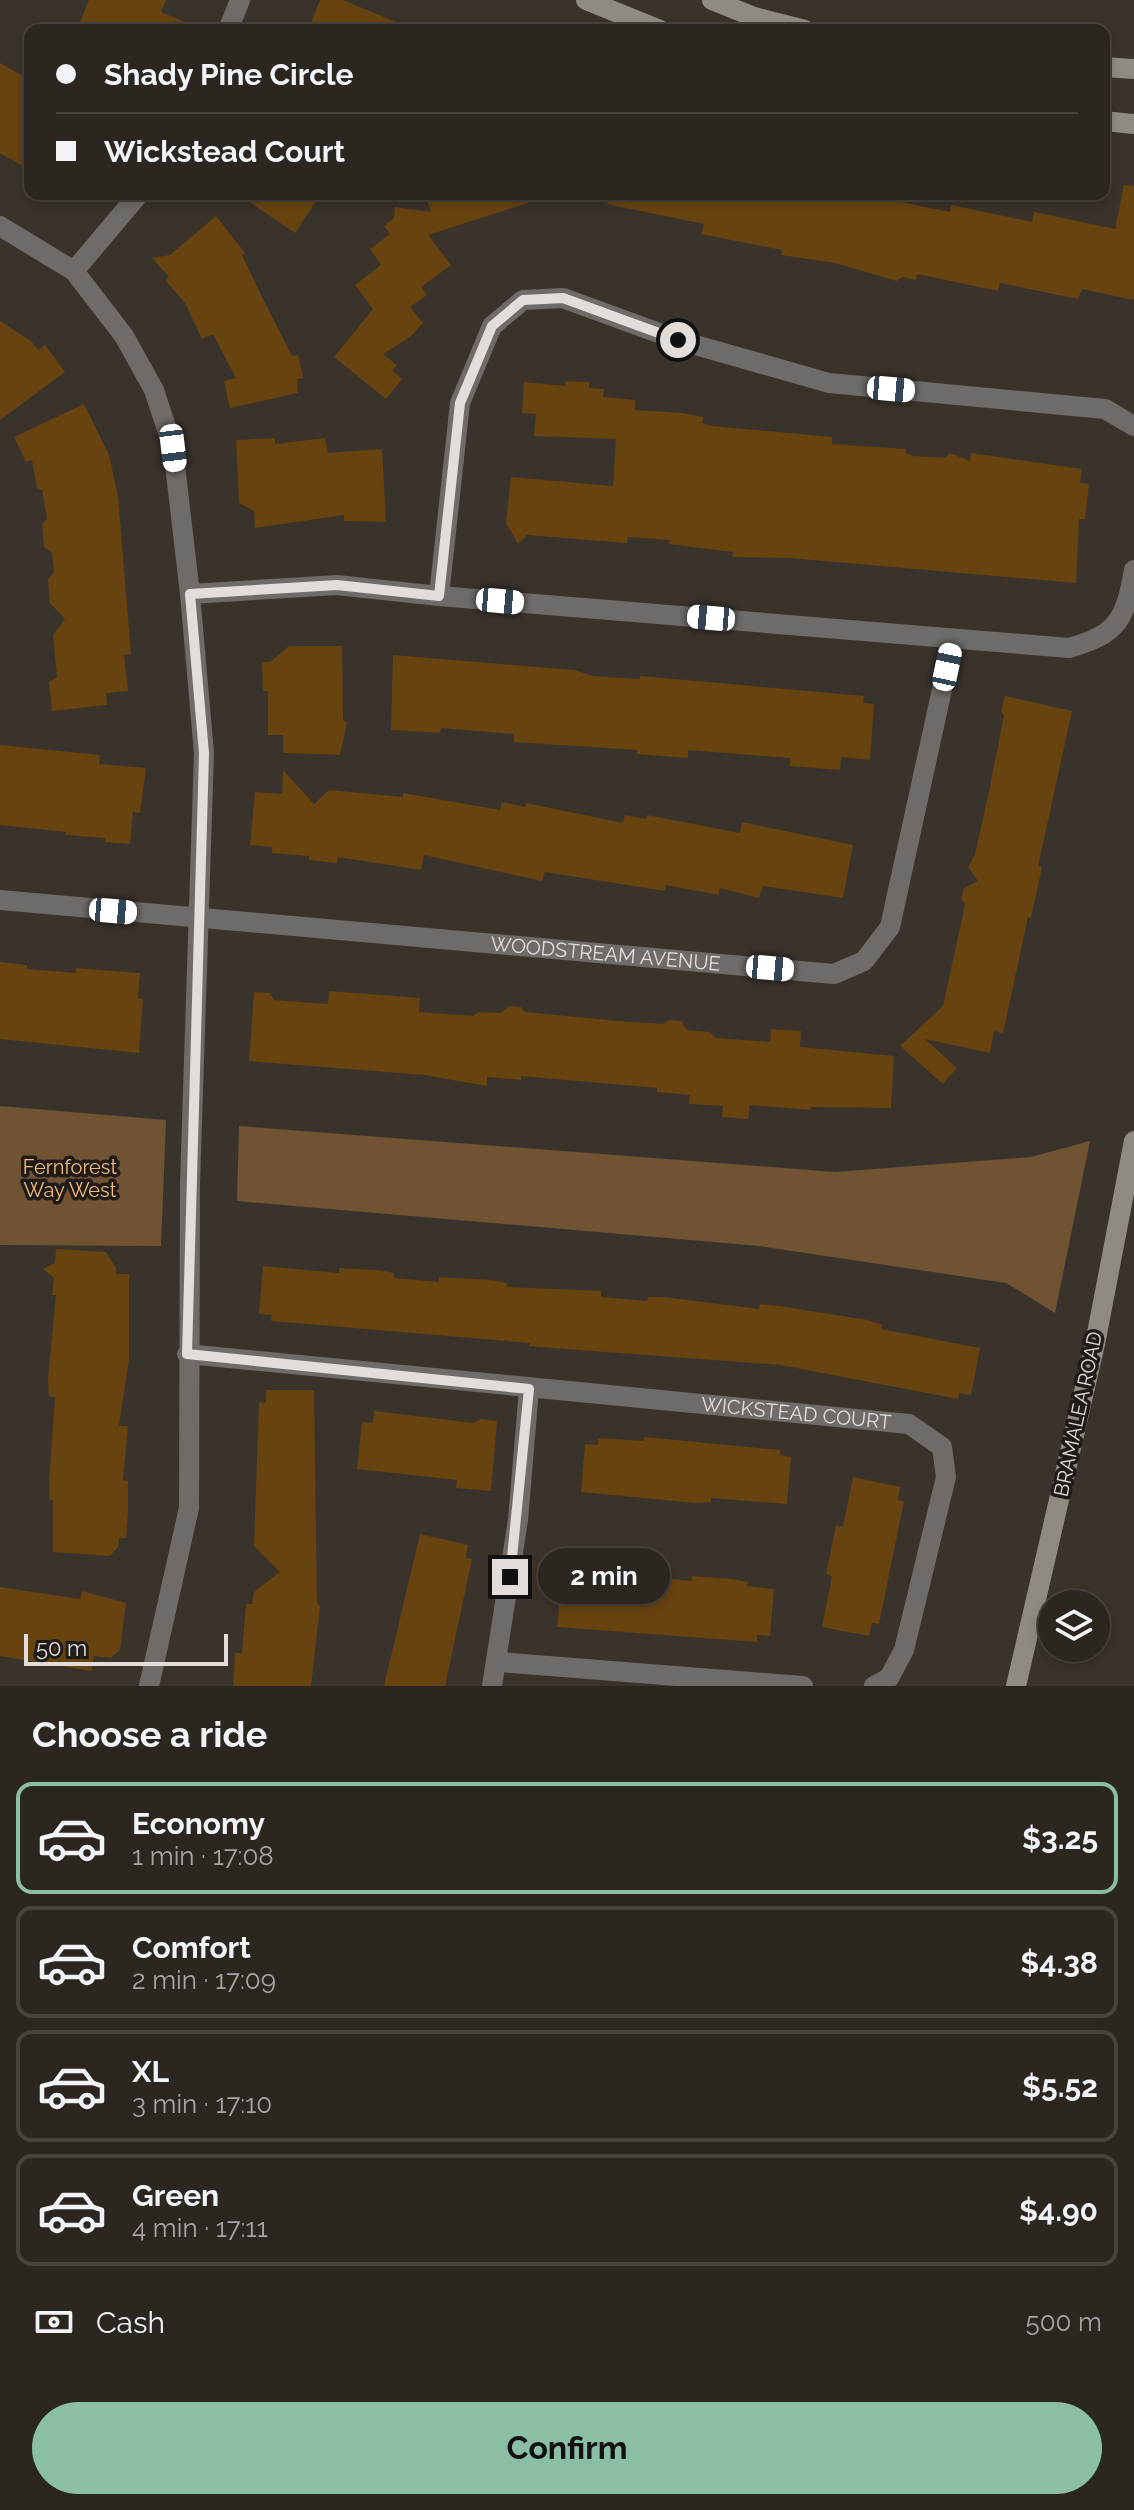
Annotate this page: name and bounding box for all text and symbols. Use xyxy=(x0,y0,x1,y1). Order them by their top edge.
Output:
text: Shady Pine Circle xyxy=(104,57,354,92)
text: Wickstead Court xyxy=(104,134,345,169)
route start xyxy=(660,322,696,358)
car xyxy=(866,375,916,403)
car xyxy=(158,423,188,473)
car xyxy=(475,587,525,615)
car xyxy=(686,604,736,632)
car xyxy=(930,641,964,693)
car xyxy=(88,897,138,925)
street label: WOODSTREAM AVENUE xyxy=(490,932,722,976)
car xyxy=(745,954,795,982)
park label: Fernforest Way West xyxy=(23,1155,118,1202)
street label: BRAMALEA ROAD xyxy=(1049,1329,1107,1499)
street label: WICKSTEAD COURT xyxy=(700,1392,892,1434)
callout: 2 min xyxy=(538,1549,670,1605)
route end xyxy=(492,1559,528,1595)
text: 2 min xyxy=(570,1561,638,1591)
map controls xyxy=(1038,1590,1110,1662)
button: layers xyxy=(1038,1590,1110,1662)
scale bar xyxy=(24,1630,228,1666)
text: 50 m xyxy=(36,1635,87,1661)
text: Choose a ride xyxy=(32,1713,267,1755)
icon: car xyxy=(36,1802,108,1874)
text: Economy xyxy=(132,1806,265,1841)
text: $3.25 xyxy=(1022,1821,1098,1856)
text: 1 min · 17:08 xyxy=(132,1841,274,1871)
icon: car xyxy=(36,1926,108,1998)
text: Comfort xyxy=(132,1930,251,1965)
text: $4.38 xyxy=(1020,1945,1098,1980)
text: 2 min · 17:09 xyxy=(132,1965,276,1995)
icon: car xyxy=(36,2050,108,2122)
text: XL xyxy=(132,2054,169,2089)
text: $5.52 xyxy=(1022,2069,1098,2104)
text: 3 min · 17:10 xyxy=(132,2089,272,2119)
icon: car xyxy=(36,2174,108,2246)
text: Green xyxy=(132,2178,219,2213)
text: $4.90 xyxy=(1019,2193,1098,2228)
text: 4 min · 17:11 xyxy=(132,2213,268,2243)
icon: cash xyxy=(32,2300,76,2344)
text: Cash xyxy=(96,2305,165,2340)
text: 500 m xyxy=(1025,2307,1102,2337)
button: Confirm xyxy=(32,2402,1102,2494)

